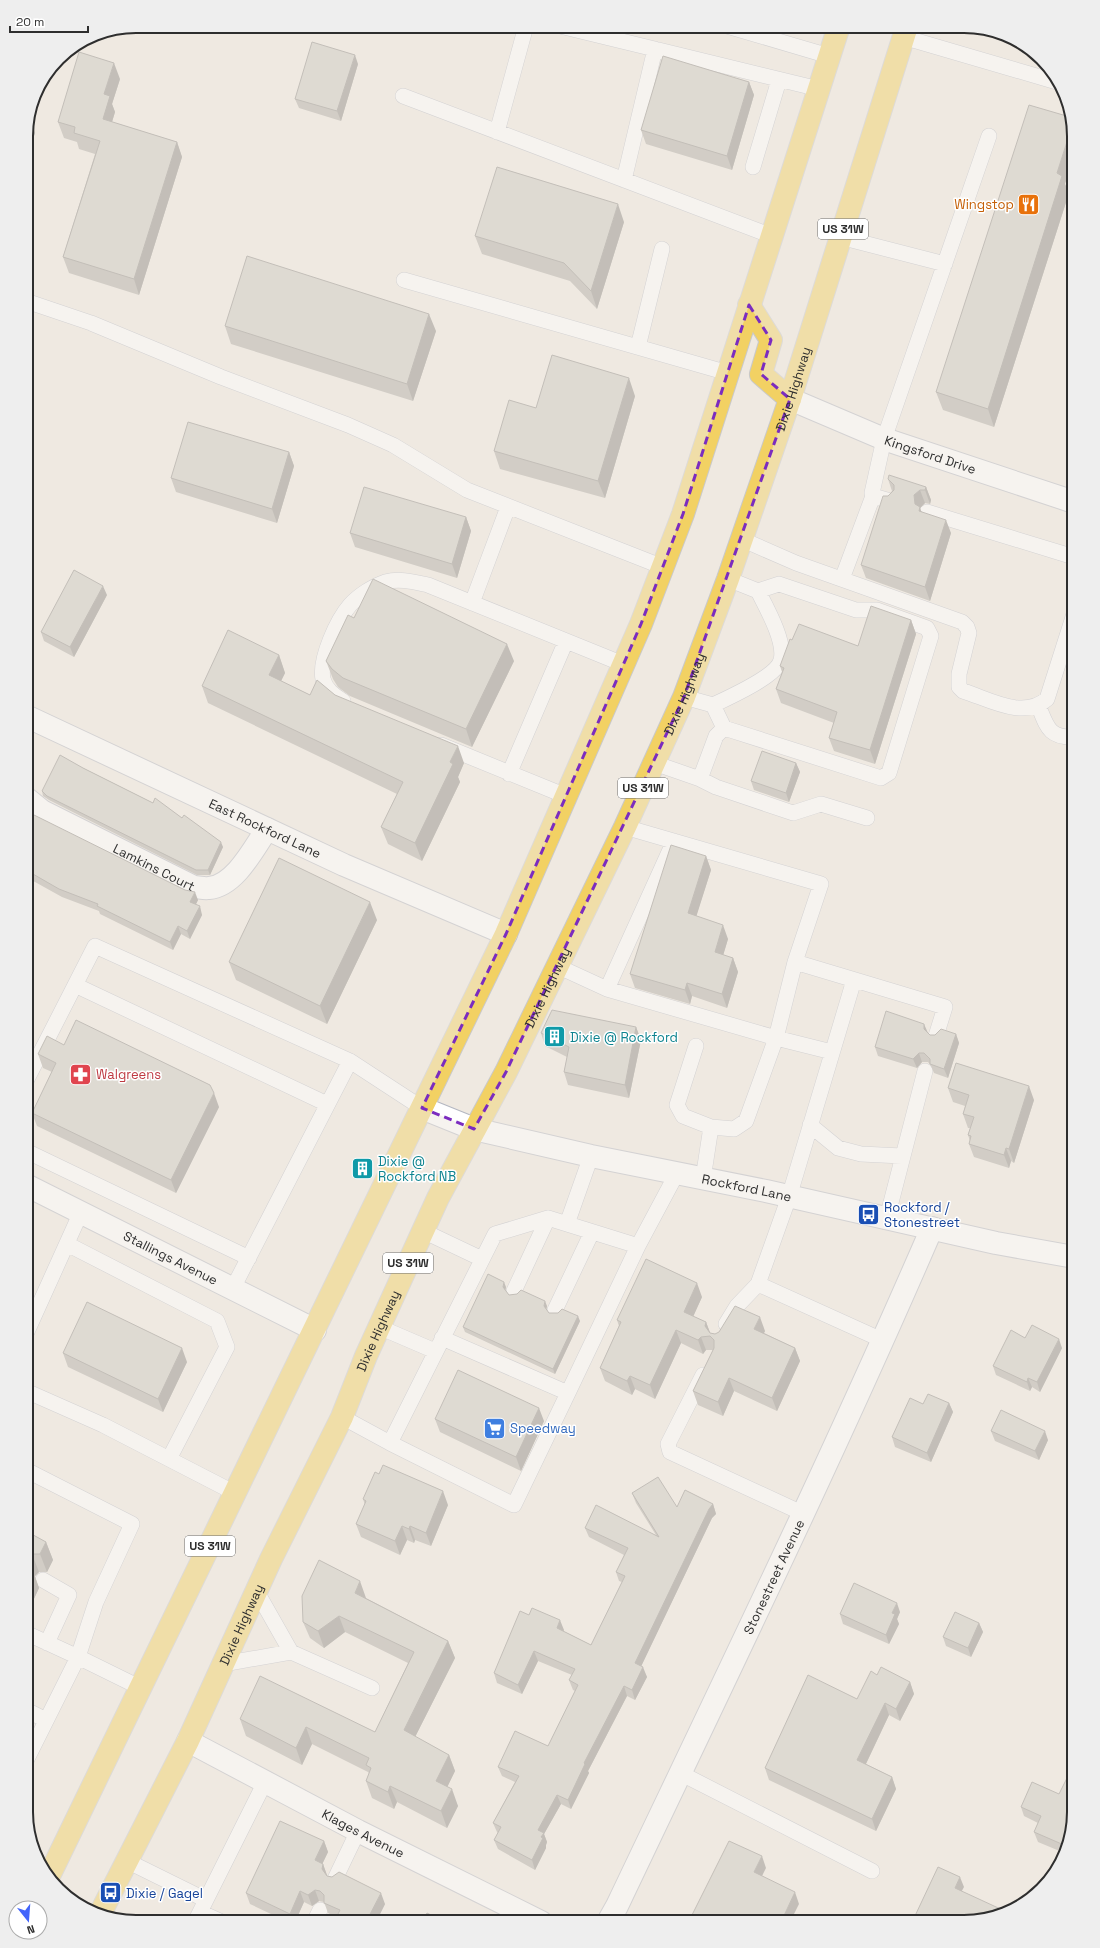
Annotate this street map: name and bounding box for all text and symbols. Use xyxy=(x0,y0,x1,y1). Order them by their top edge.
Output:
scale bar xyxy=(10,8,88,34)
text: 20 m xyxy=(16,14,44,30)
restaurant icon: Wingstop xyxy=(1016,191,1042,217)
place label: Wingstop xyxy=(954,196,1014,213)
road number: US 31W xyxy=(818,219,868,239)
street label: Dixie Highway xyxy=(772,345,815,433)
street label: Kingsford Drive xyxy=(882,432,978,478)
street label: Dixie Highway xyxy=(660,651,709,738)
road number: US 31W xyxy=(618,778,668,798)
street label: East Rockford Lane xyxy=(206,795,324,862)
street label: Lamkins Court xyxy=(110,840,198,895)
street label: Dixie Highway xyxy=(521,945,574,1031)
building icon: Dixie @ Rockford xyxy=(542,1024,568,1050)
place label: Dixie @ Rockford xyxy=(570,1029,678,1046)
pharmacy icon: Walgreens xyxy=(68,1061,94,1087)
place label: Walgreens xyxy=(96,1066,161,1083)
place label: Dixie @ Rockford NB xyxy=(378,1153,456,1185)
building icon: Dixie @ Rockford NB xyxy=(349,1155,375,1181)
street label: Rockford Lane xyxy=(700,1170,793,1206)
place label: Rockford / Stonestreet xyxy=(884,1199,960,1231)
bus stop icon: Rockford / Stonestreet xyxy=(856,1201,882,1227)
street label: Stallings Avenue xyxy=(121,1227,221,1289)
road number: US 31W xyxy=(383,1253,433,1273)
street label: Dixie Highway xyxy=(353,1288,404,1374)
supermarket icon: Speedway xyxy=(482,1415,508,1441)
place label: Speedway xyxy=(510,1420,576,1437)
street label: Stonestreet Avenue xyxy=(740,1517,808,1637)
road number: US 31W xyxy=(185,1536,235,1556)
street label: Dixie Highway xyxy=(216,1581,267,1668)
street label: Klages Avenue xyxy=(319,1805,407,1862)
bus stop icon: Dixie / Gagel xyxy=(98,1880,124,1906)
place label: Dixie / Gagel xyxy=(126,1885,203,1902)
north arrow xyxy=(8,1900,48,1940)
text: N xyxy=(25,1922,36,1937)

